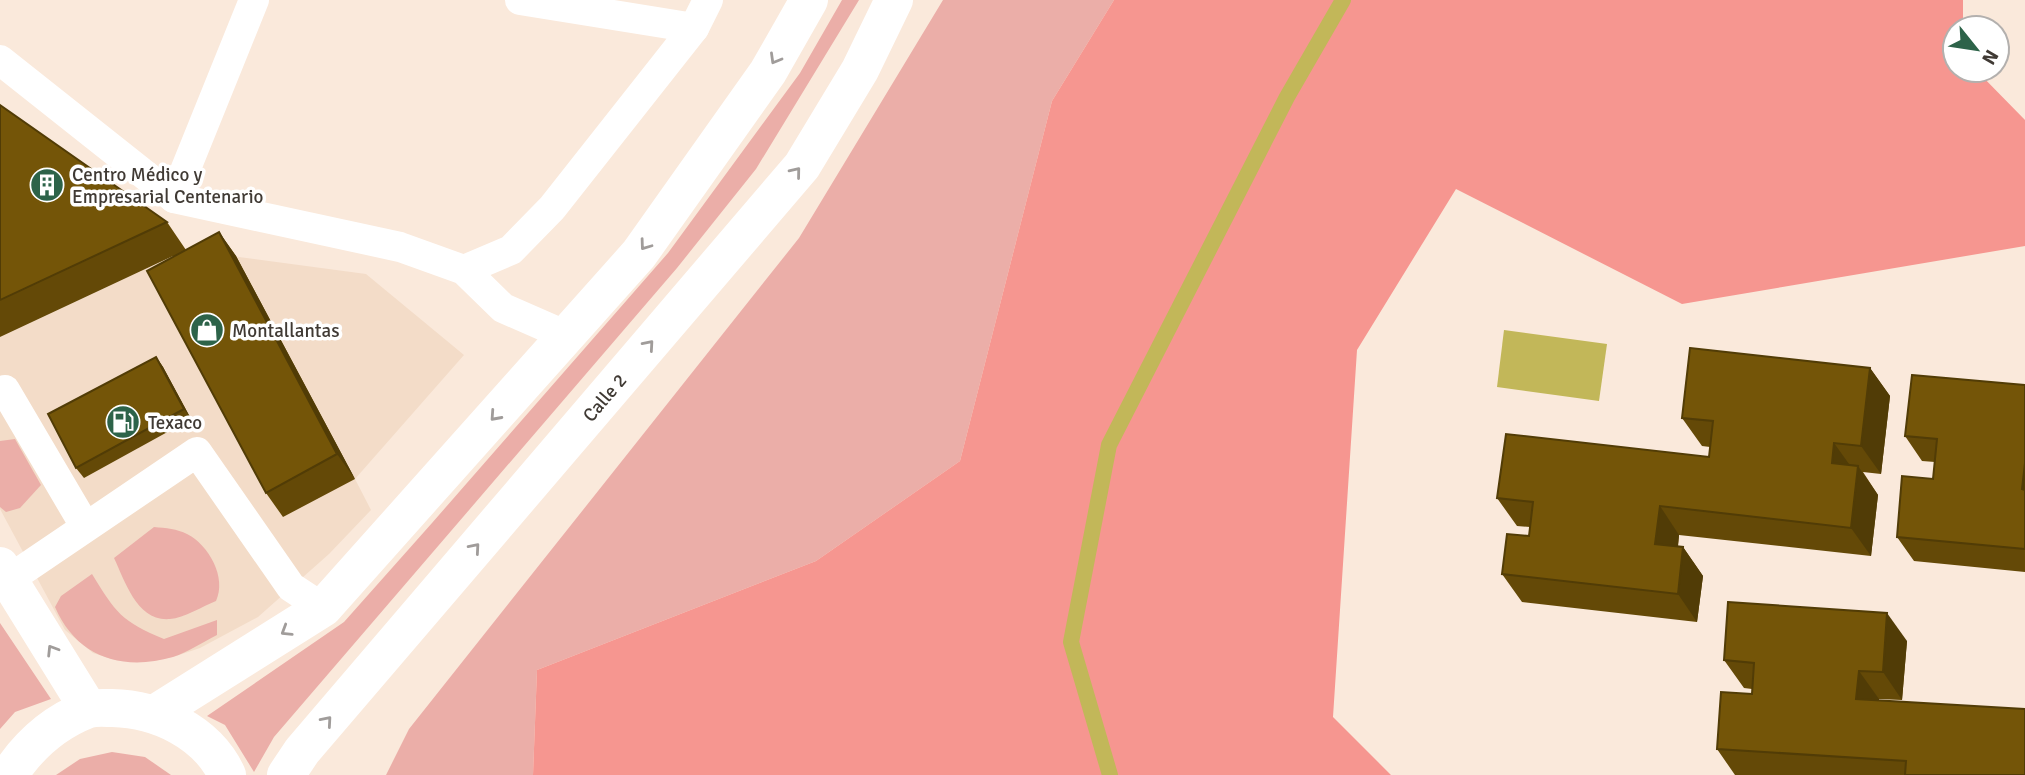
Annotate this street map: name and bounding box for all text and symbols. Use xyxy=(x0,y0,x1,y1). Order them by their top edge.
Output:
north arrow xyxy=(1941,14,2011,84)
text: N xyxy=(1976,45,2004,69)
one-way arrow xyxy=(771,52,784,65)
place label: Centro Médico y Empresarial Centenario xyxy=(72,163,264,209)
building icon: Centro Médico y Empresarial Centenario xyxy=(28,166,66,204)
one-way arrow xyxy=(788,168,800,181)
one-way arrow xyxy=(640,237,653,250)
shop icon: Montallantas xyxy=(188,311,226,349)
place label: Montallantas xyxy=(232,319,339,343)
one-way arrow xyxy=(641,341,653,354)
street label: Calle 2 xyxy=(578,369,632,427)
fuel station icon: Texaco xyxy=(104,403,142,441)
one-way arrow xyxy=(491,408,503,421)
place label: Texaco xyxy=(148,411,202,435)
one-way arrow xyxy=(467,543,479,556)
one-way arrow xyxy=(281,623,294,636)
one-way arrow xyxy=(48,645,61,658)
one-way arrow xyxy=(319,716,331,729)

